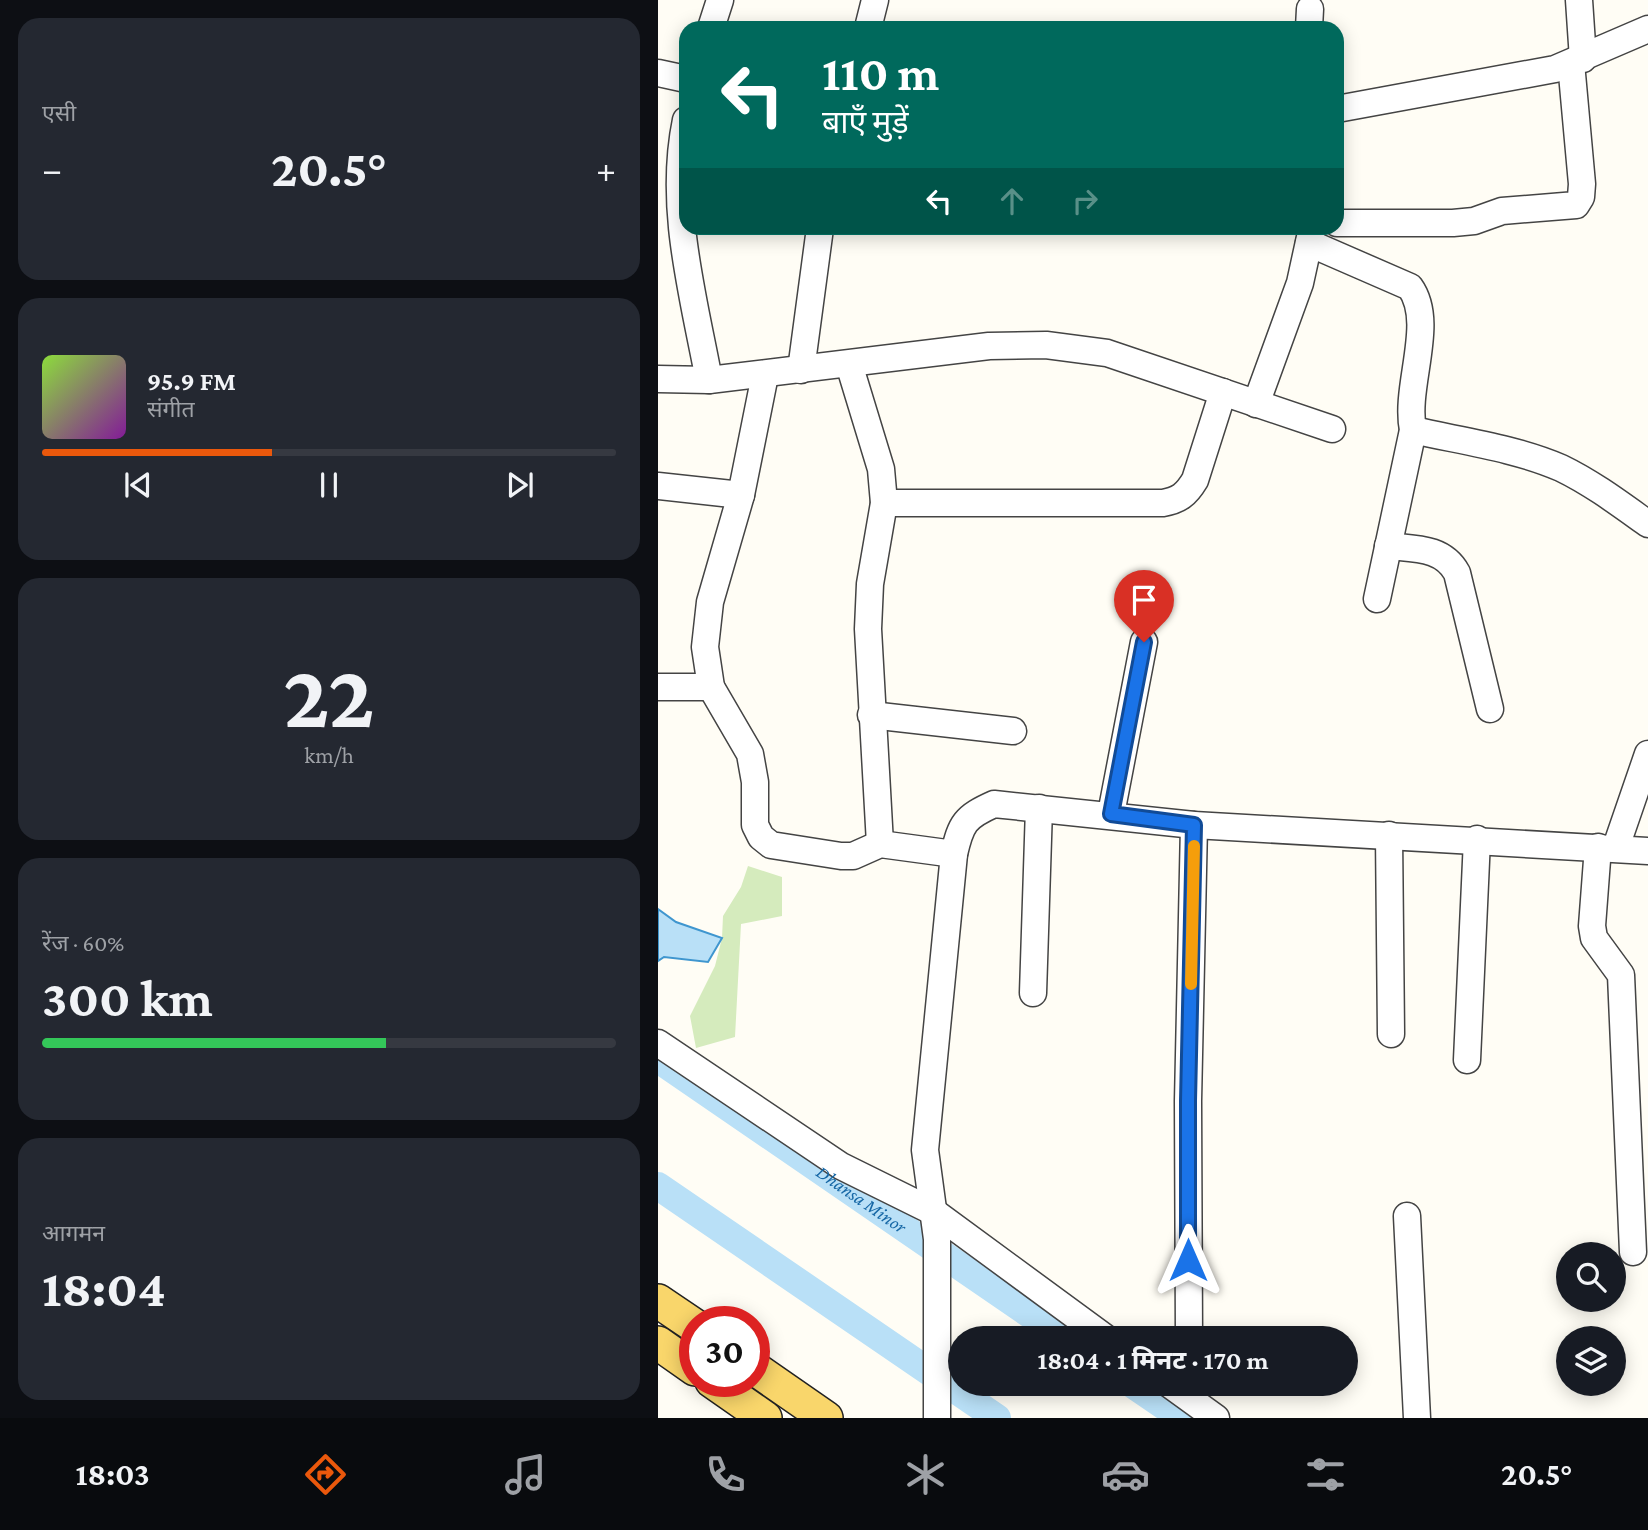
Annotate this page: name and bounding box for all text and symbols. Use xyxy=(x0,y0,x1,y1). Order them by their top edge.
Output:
text: 110 m xyxy=(822,46,939,101)
icon: left xyxy=(707,49,798,140)
text: एसी xyxy=(42,100,76,126)
text: बाएँ मुड़ें xyxy=(822,104,909,140)
text: 20.5° xyxy=(271,139,387,197)
text: − xyxy=(42,148,62,190)
text: + xyxy=(596,148,616,190)
icon: left xyxy=(920,182,958,220)
icon: ahead xyxy=(993,182,1031,220)
icon: right xyxy=(1066,182,1104,220)
text: 95.9 FM xyxy=(147,367,236,396)
text: संगीत xyxy=(147,396,195,422)
icon: previous xyxy=(119,466,157,504)
icon: pause xyxy=(310,466,348,504)
icon: next xyxy=(501,466,539,504)
pin xyxy=(1114,570,1174,642)
icon: arrive xyxy=(1125,581,1163,619)
text: 22 xyxy=(283,645,375,747)
text: km/h xyxy=(304,742,354,768)
text: रेंज · 60% xyxy=(42,930,124,956)
text: 300 km xyxy=(42,969,213,1027)
water label: Dhansa Minor xyxy=(813,1161,912,1238)
text: आगमन xyxy=(42,1220,105,1246)
position arrow xyxy=(1151,1223,1225,1297)
map controls xyxy=(1556,1242,1626,1396)
button: search xyxy=(1556,1242,1626,1312)
text: 18:04 xyxy=(42,1259,166,1317)
speed limit sign: 30 xyxy=(679,1306,770,1397)
button: layers xyxy=(1556,1326,1626,1396)
text: 18:04 · 1 मिनट · 170 m xyxy=(1037,1346,1269,1375)
icon: directions xyxy=(301,1450,350,1499)
icon: music xyxy=(501,1450,550,1499)
icon: phone xyxy=(701,1450,750,1499)
icon: climate xyxy=(901,1450,950,1499)
icon: car xyxy=(1101,1450,1150,1499)
icon: filters xyxy=(1301,1450,1350,1499)
text: 18:03 xyxy=(76,1456,150,1492)
text: 20.5° xyxy=(1501,1456,1572,1492)

